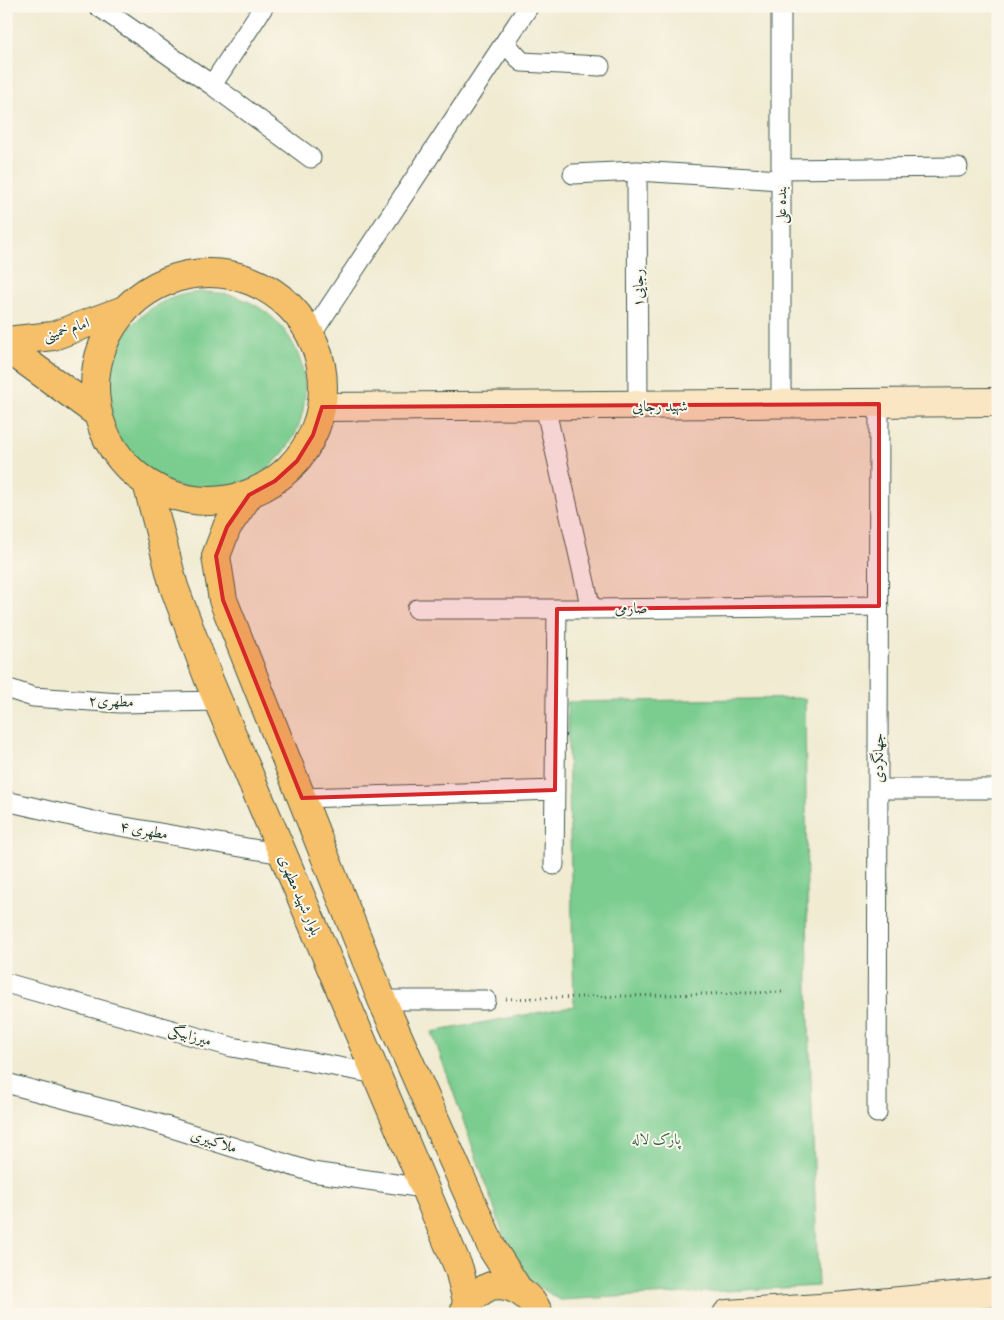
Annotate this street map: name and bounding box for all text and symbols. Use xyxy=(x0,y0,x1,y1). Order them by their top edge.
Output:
street label: بنده علی xyxy=(772,186,793,224)
street label: رجایی۱ xyxy=(629,269,650,307)
street label: امام خمینی xyxy=(40,313,93,348)
street label: شهید رجایی xyxy=(632,397,688,418)
street label: صارمی xyxy=(614,599,648,620)
street label: مطهری۲ xyxy=(88,691,134,714)
street label: جهانگردی xyxy=(869,733,890,783)
street label: مطهری ۴ xyxy=(118,817,169,846)
street label: بلوار شهید مطهری xyxy=(272,852,325,940)
street label: میرزابیگی xyxy=(166,1020,214,1053)
street label: ملاکبیری xyxy=(188,1125,239,1160)
park label: پارک لاله xyxy=(631,1130,682,1151)

